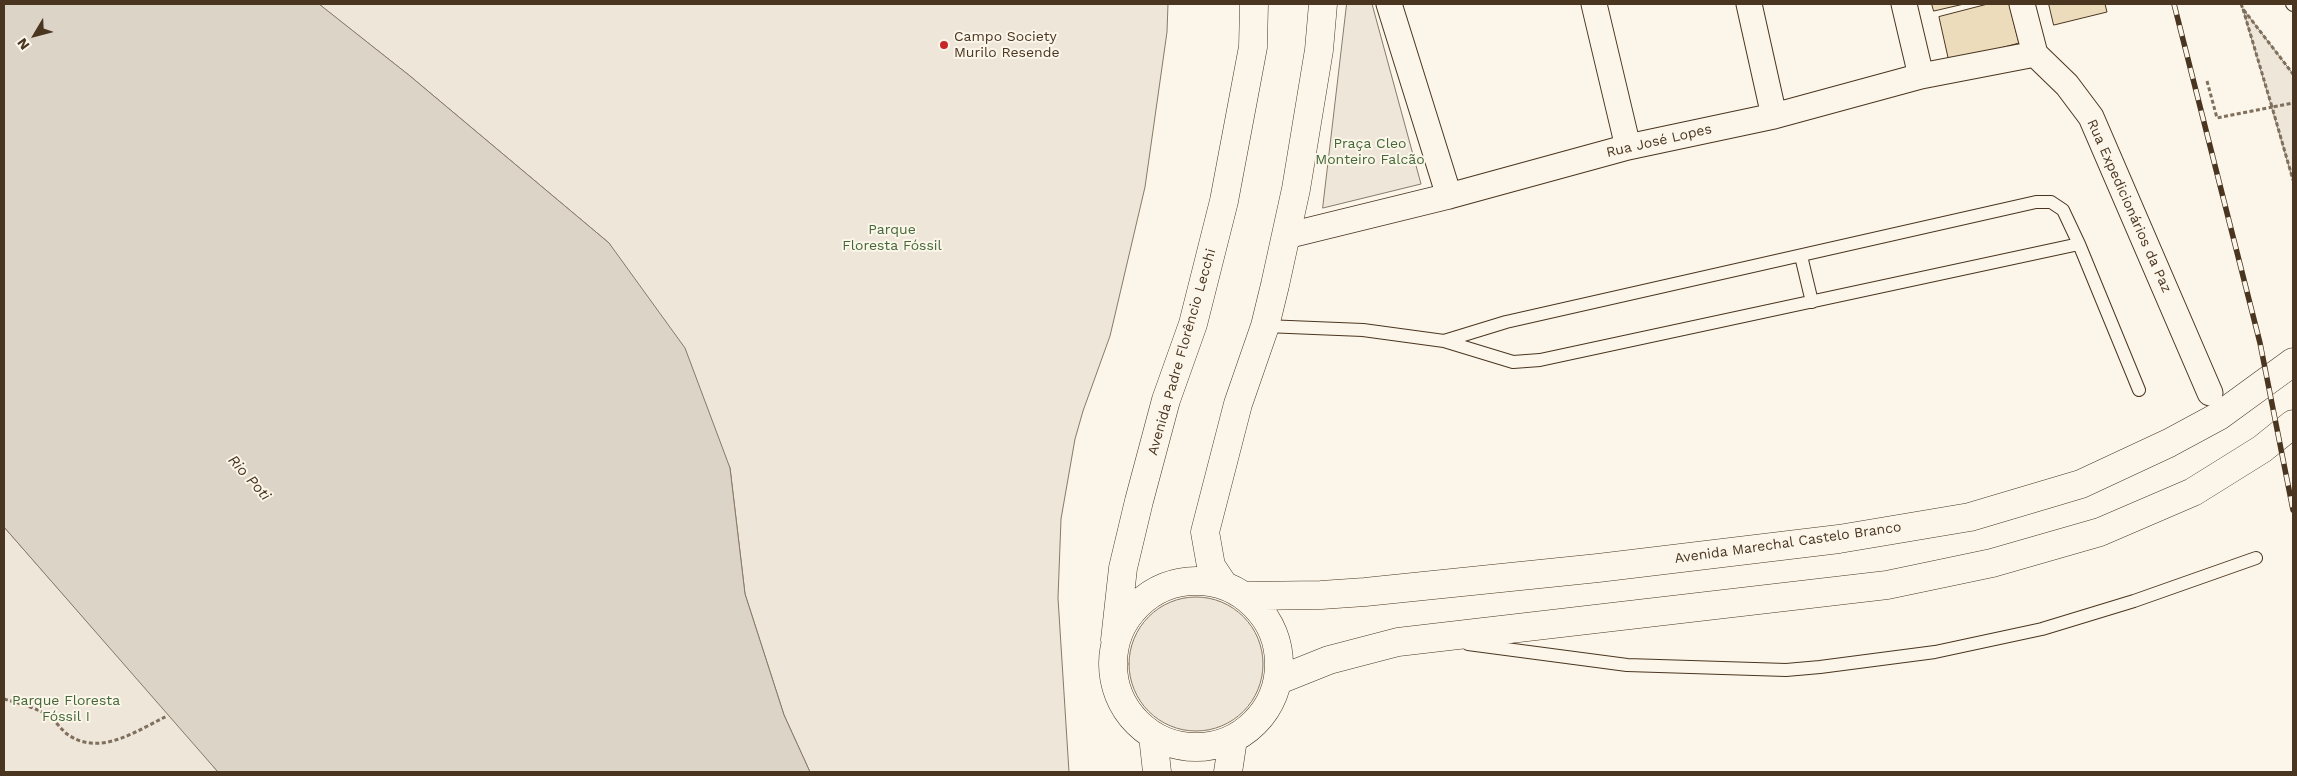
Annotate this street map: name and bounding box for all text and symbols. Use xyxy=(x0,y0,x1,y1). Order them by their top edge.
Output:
north arrow xyxy=(10,10,60,60)
place label: Campo Society Murilo Resende xyxy=(954,29,1060,62)
text: N xyxy=(14,35,33,53)
marker: Campo Society Murilo Resende xyxy=(938,39,950,51)
street label: Rua Expedicionários da Paz xyxy=(2083,117,2175,295)
street label: Rua José Lopes xyxy=(1605,121,1713,161)
park label: Praça Cleo Monteiro Falcão xyxy=(1315,136,1425,168)
park label: Parque Floresta Fóssil xyxy=(842,222,942,254)
street label: Avenida Padre Florêncio Lecchi xyxy=(1144,247,1220,457)
water label: Rio Poti xyxy=(224,452,274,504)
street label: Avenida Marechal Castelo Branco xyxy=(1674,519,1902,567)
park label: Parque Floresta Fóssil I xyxy=(12,693,120,726)

